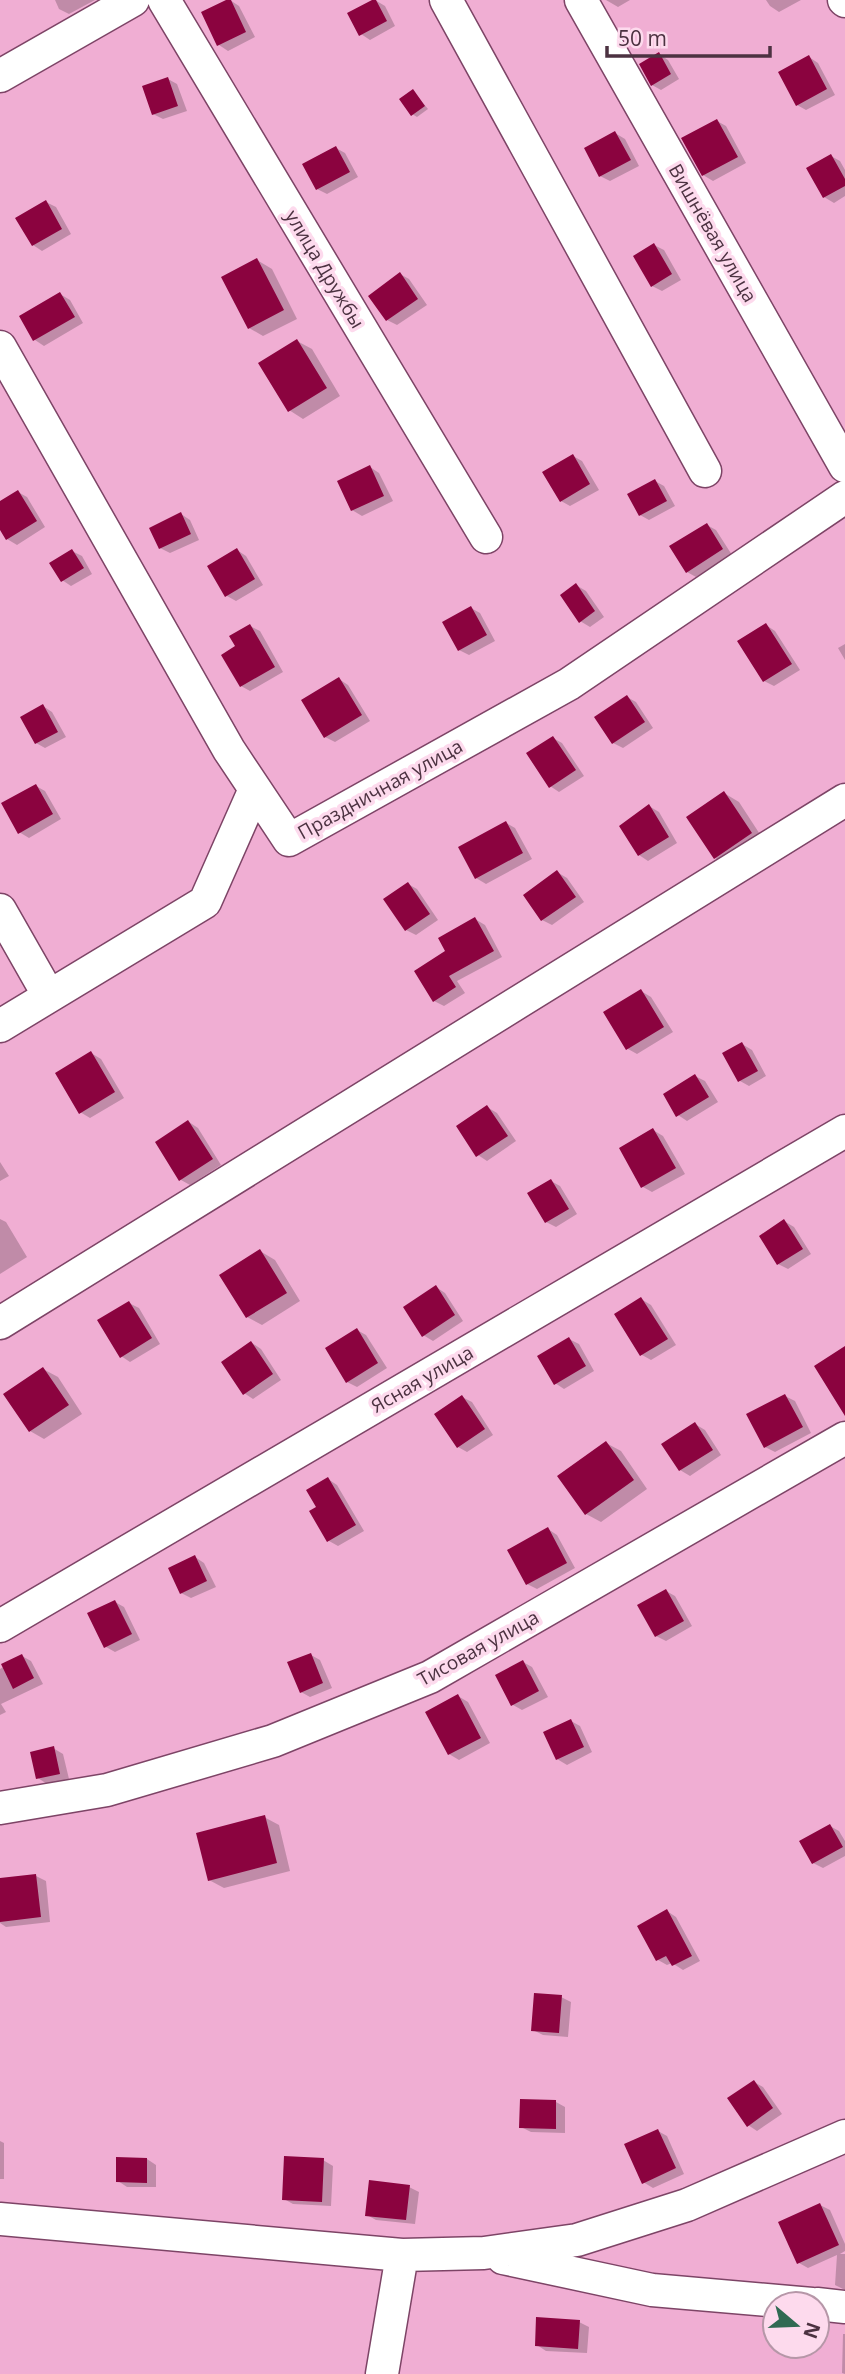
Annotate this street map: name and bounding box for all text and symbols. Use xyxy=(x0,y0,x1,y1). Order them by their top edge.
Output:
scale bar xyxy=(607,14,770,58)
text: 50 m xyxy=(618,24,667,52)
street label: Вишнёвая улица xyxy=(663,159,763,307)
street label: улица Дружбы xyxy=(279,205,371,333)
street label: Праздничная улица xyxy=(293,733,467,845)
street label: Ясная улица xyxy=(366,1339,478,1419)
street label: Тисовая улица xyxy=(413,1604,543,1692)
north arrow xyxy=(761,2290,831,2360)
text: N xyxy=(797,2319,827,2342)

